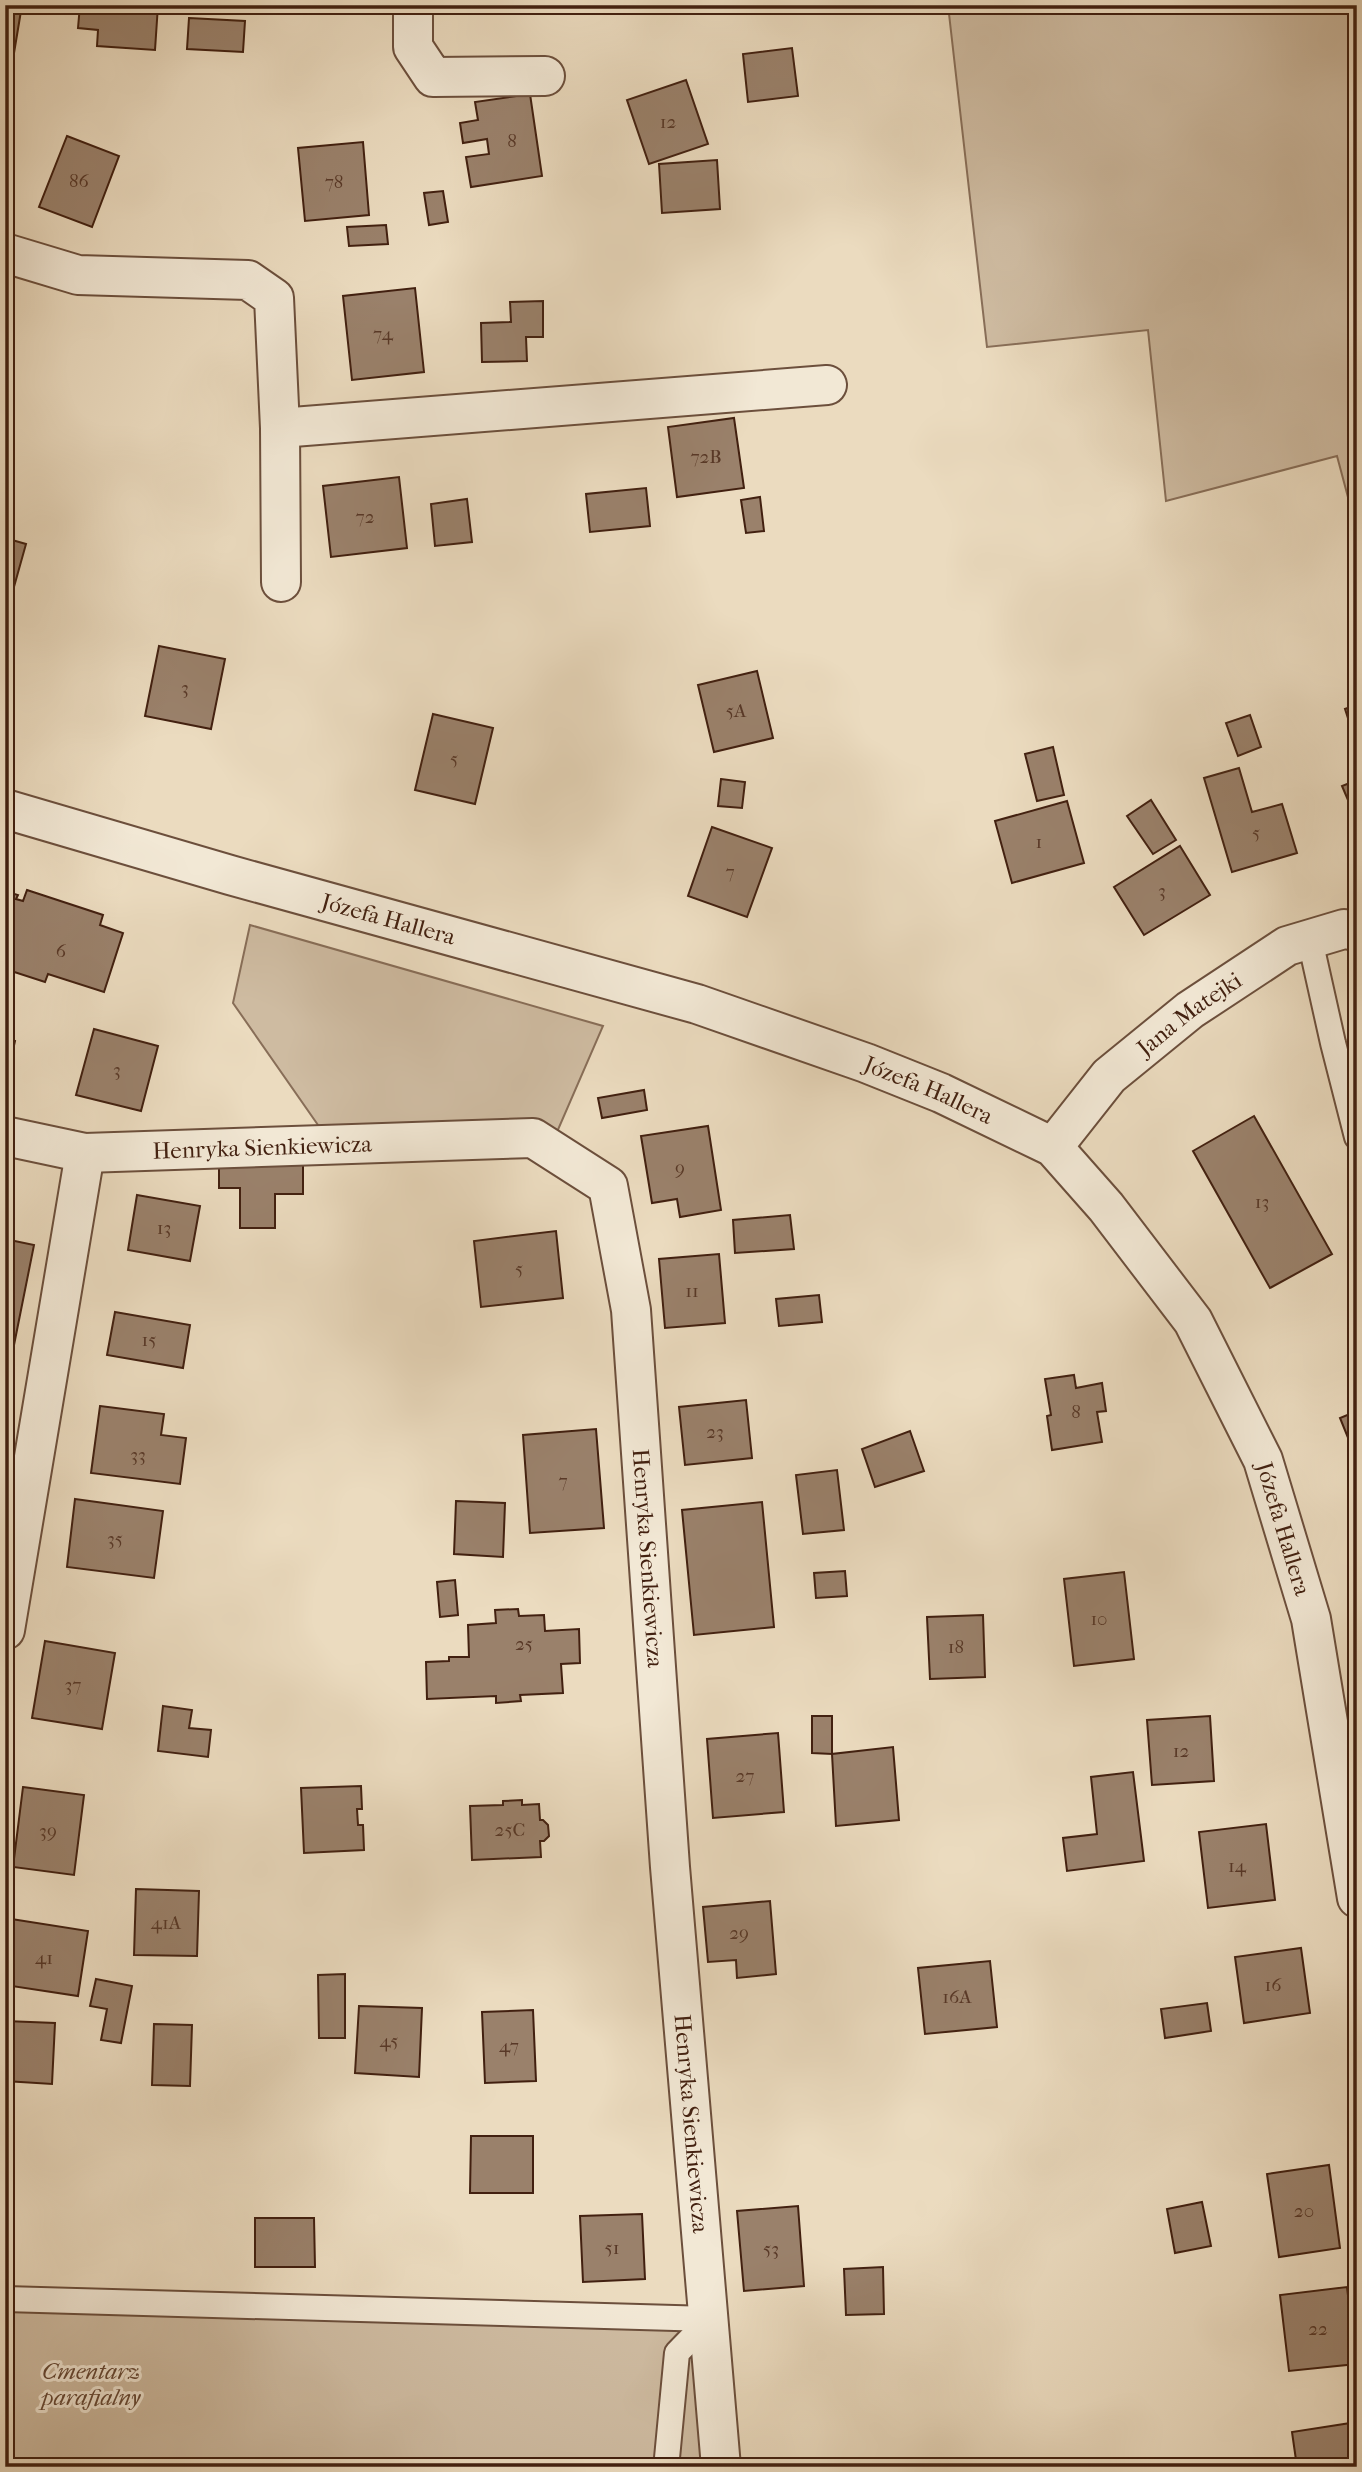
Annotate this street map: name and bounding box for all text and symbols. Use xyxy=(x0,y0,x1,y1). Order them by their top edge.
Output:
house number: 12 xyxy=(660,111,677,133)
house number: 8 xyxy=(507,130,517,152)
house number: 86 xyxy=(69,170,90,192)
house number: 78 xyxy=(325,171,343,193)
house number: 74 xyxy=(373,323,394,345)
house number: 72B xyxy=(690,446,722,468)
house number: 72 xyxy=(356,506,375,528)
house number: 3 xyxy=(181,677,189,699)
house number: 5A xyxy=(726,700,747,722)
house number: 5 xyxy=(450,748,458,770)
house number: 5 xyxy=(1252,822,1260,844)
house number: 1 xyxy=(1036,831,1042,853)
house number: 7 xyxy=(725,861,735,883)
house number: 3 xyxy=(1158,880,1166,902)
street label: Józefa Hallera xyxy=(317,887,459,950)
house number: 6 xyxy=(56,940,67,962)
street label: Jana Matejki xyxy=(1130,966,1247,1063)
street label: Józefa Hallera xyxy=(858,1049,998,1130)
house number: 3 xyxy=(113,1059,121,1081)
street label: Henryka Sienkiewicza xyxy=(152,1130,373,1164)
house number: 9 xyxy=(675,1157,685,1179)
house number: 13 xyxy=(1255,1191,1269,1213)
house number: 13 xyxy=(157,1217,171,1239)
house number: 5 xyxy=(515,1258,523,1280)
house number: 11 xyxy=(685,1280,699,1302)
house number: 15 xyxy=(142,1329,156,1351)
house number: 8 xyxy=(1071,1401,1081,1423)
house number: 23 xyxy=(706,1421,724,1443)
house number: 33 xyxy=(130,1444,146,1466)
street label: Henryka Sienkiewicza xyxy=(627,1448,670,1669)
street label: Józefa Hallera xyxy=(1250,1457,1317,1599)
house number: 7 xyxy=(558,1470,568,1492)
house number: 35 xyxy=(107,1528,123,1550)
house number: 10 xyxy=(1090,1608,1108,1630)
house number: 25 xyxy=(515,1633,533,1655)
house number: 18 xyxy=(948,1636,964,1658)
house number: 37 xyxy=(65,1674,81,1696)
house number: 12 xyxy=(1173,1740,1190,1762)
house number: 27 xyxy=(736,1765,754,1787)
house number: 25C xyxy=(495,1819,525,1841)
house number: 39 xyxy=(39,1820,57,1842)
house number: 14 xyxy=(1228,1855,1247,1877)
house number: 41A xyxy=(151,1912,182,1934)
house number: 29 xyxy=(729,1922,749,1944)
house number: 41 xyxy=(35,1947,53,1969)
house number: 16 xyxy=(1265,1974,1282,1996)
house number: 16A xyxy=(942,1986,972,2008)
street label: Henryka Sienkiewicza xyxy=(669,2013,715,2234)
house number: 45 xyxy=(380,2030,398,2052)
house number: 47 xyxy=(499,2035,519,2057)
house number: 20 xyxy=(1294,2200,1314,2222)
house number: 51 xyxy=(605,2237,620,2259)
house number: 53 xyxy=(763,2238,779,2260)
house number: 22 xyxy=(1308,2318,1328,2340)
park label: Cmentarz parafialny xyxy=(38,2358,141,2411)

